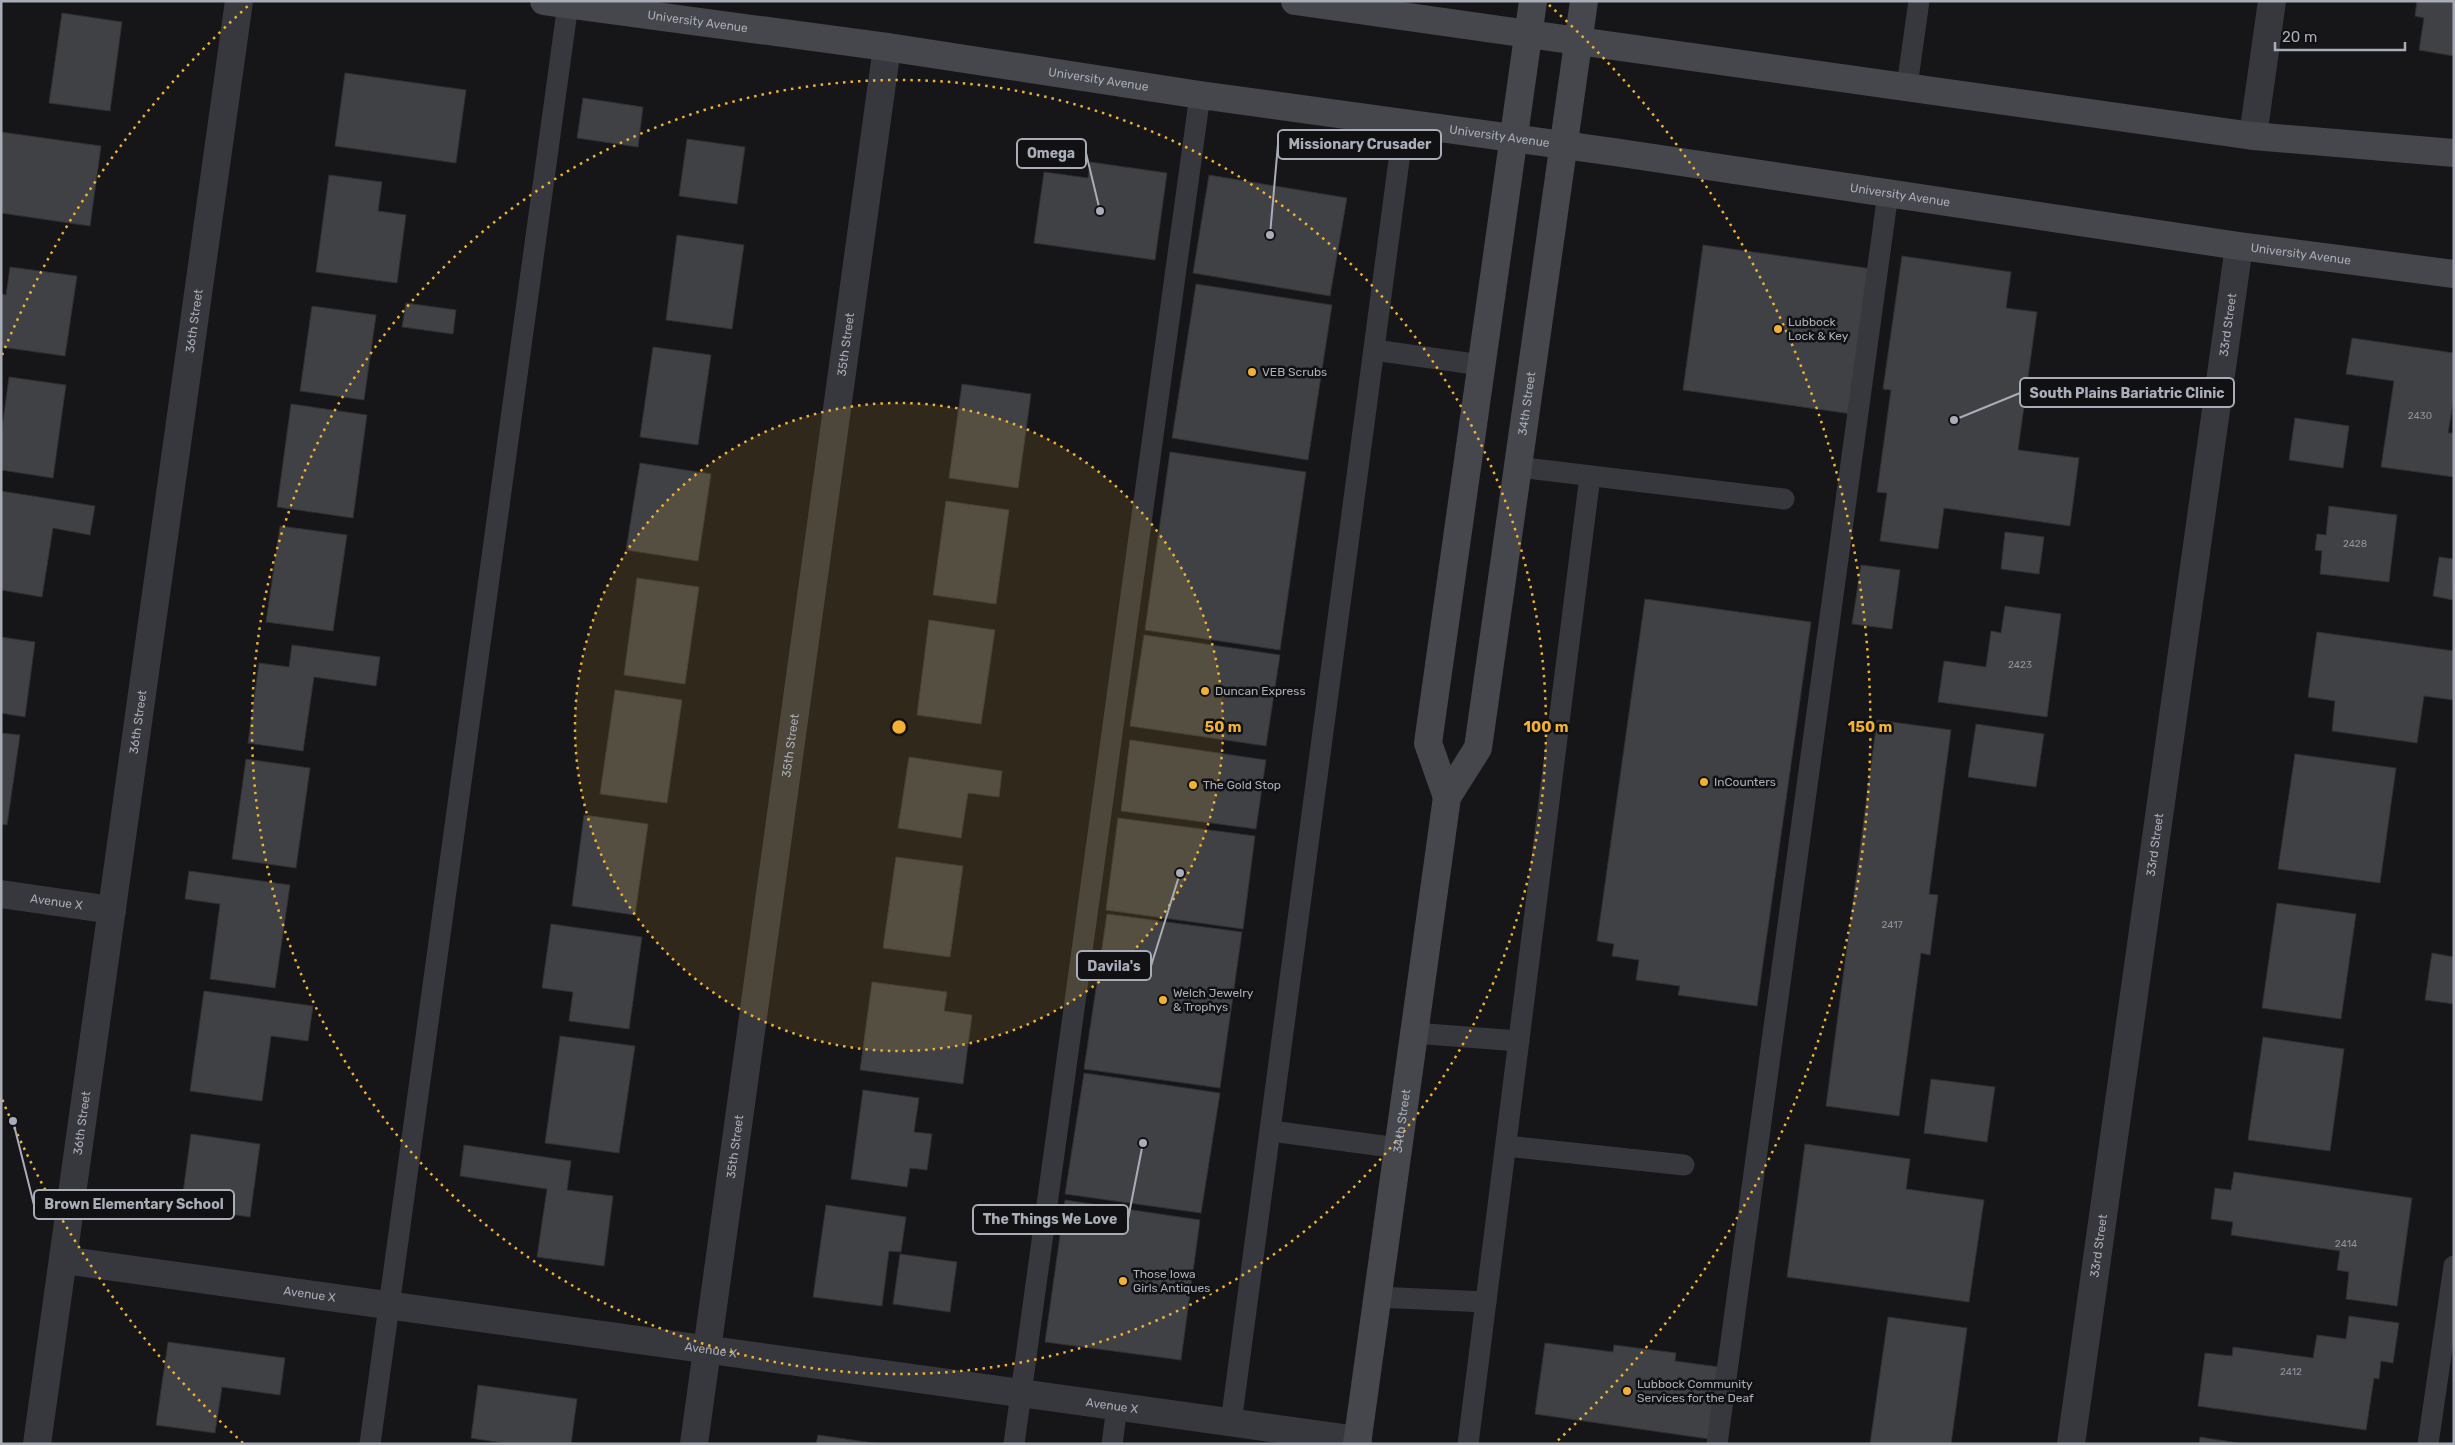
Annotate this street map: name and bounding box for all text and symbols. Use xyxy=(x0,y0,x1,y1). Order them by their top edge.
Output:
street label: University Avenue xyxy=(647,8,749,35)
scale bar xyxy=(2275,20,2405,52)
text: 20 m xyxy=(2282,28,2317,46)
street label: University Avenue xyxy=(1047,65,1150,94)
street label: University Avenue xyxy=(1448,122,1551,150)
callout: Missionary Crusader xyxy=(1278,130,1441,159)
text: Missionary Crusader xyxy=(1289,136,1432,153)
callout: Omega xyxy=(1017,139,1086,168)
text: Omega xyxy=(1027,145,1075,162)
street label: University Avenue xyxy=(1849,181,1951,210)
street label: University Avenue xyxy=(2250,241,2352,268)
street label: 36th Street xyxy=(183,288,206,354)
street label: 33rd Street xyxy=(2217,292,2239,357)
street label: 35th Street xyxy=(835,311,857,377)
place label: Lubbock Lock & Key xyxy=(1788,315,1849,343)
marker: Lubbock Lock & Key xyxy=(1772,323,1784,335)
place label: VEB Scrubs xyxy=(1262,365,1327,379)
marker: VEB Scrubs xyxy=(1246,366,1258,378)
street label: 34th Street xyxy=(1515,371,1538,437)
callout: South Plains Bariatric Clinic xyxy=(2020,378,2234,407)
text: South Plains Bariatric Clinic xyxy=(2030,385,2224,402)
house number: 2430 xyxy=(2408,410,2432,422)
house number: 2428 xyxy=(2343,538,2367,550)
house number: 2423 xyxy=(2008,659,2032,671)
place label: Duncan Express xyxy=(1215,684,1306,698)
marker: Duncan Express xyxy=(1199,685,1211,697)
street label: 36th Street xyxy=(127,689,149,755)
street label: 35th Street xyxy=(779,713,802,778)
centre of rings xyxy=(890,718,908,736)
text: 50 m xyxy=(1205,718,1241,736)
text: 100 m xyxy=(1524,718,1568,736)
text: 150 m xyxy=(1848,718,1892,736)
place label: InCounters xyxy=(1714,775,1776,789)
marker: InCounters xyxy=(1698,776,1710,788)
place label: The Gold Stop xyxy=(1203,778,1281,792)
marker: The Gold Stop xyxy=(1187,779,1199,791)
street label: 33rd Street xyxy=(2144,812,2166,877)
street label: Avenue X xyxy=(29,891,84,913)
house number: 2417 xyxy=(1881,919,1903,931)
callout: Davila's xyxy=(1077,951,1151,980)
text: Davila's xyxy=(1087,958,1141,975)
place label: Welch Jewelry & Trophys xyxy=(1173,986,1254,1014)
marker: Welch Jewelry & Trophys xyxy=(1157,994,1169,1006)
street label: 34th Street xyxy=(1391,1088,1413,1154)
street label: 36th Street xyxy=(71,1090,93,1156)
street label: 35th Street xyxy=(724,1114,746,1180)
callout: Brown Elementary School xyxy=(34,1190,234,1219)
text: Brown Elementary School xyxy=(44,1196,224,1213)
callout: The Things We Love xyxy=(973,1205,1128,1234)
text: The Things We Love xyxy=(983,1211,1117,1228)
street label: 33rd Street xyxy=(2087,1213,2110,1278)
house number: 2414 xyxy=(2335,1238,2357,1250)
place label: Those Iowa Girls Antiques xyxy=(1133,1267,1210,1295)
marker: Those Iowa Girls Antiques xyxy=(1117,1275,1129,1287)
street label: Avenue X xyxy=(283,1284,337,1305)
street label: Avenue X xyxy=(684,1339,738,1361)
house number: 2412 xyxy=(2280,1366,2302,1378)
place label: Lubbock Community Services for the Deaf xyxy=(1637,1377,1754,1405)
marker: Lubbock Community Services for the Deaf xyxy=(1621,1385,1633,1397)
street label: Avenue X xyxy=(1085,1395,1139,1416)

